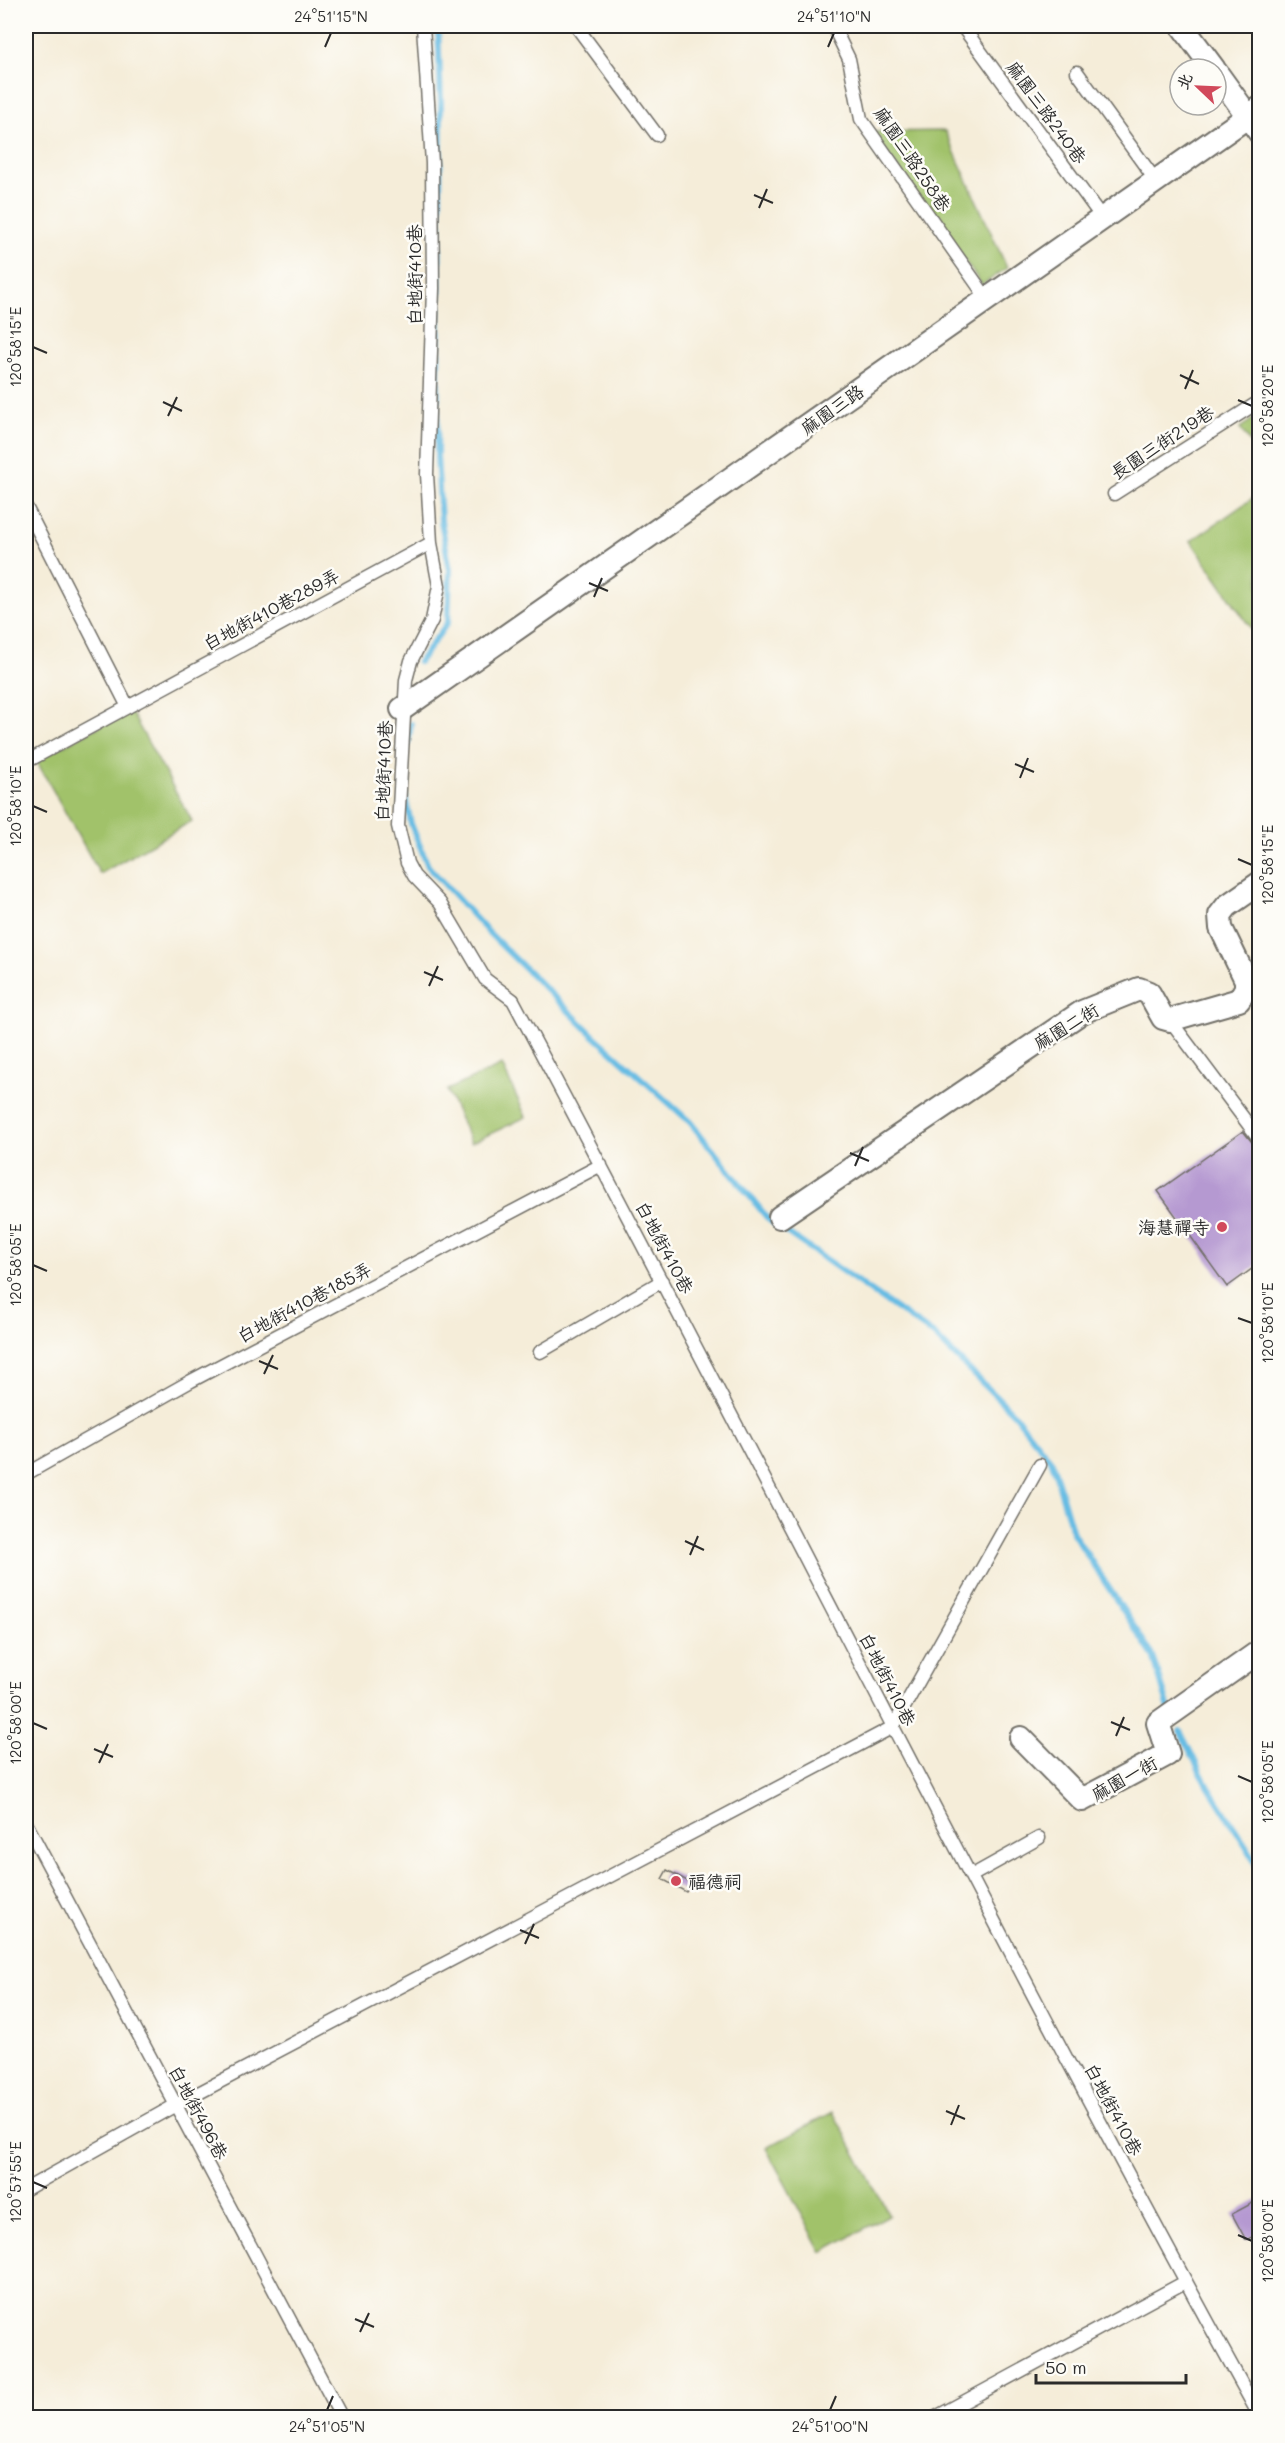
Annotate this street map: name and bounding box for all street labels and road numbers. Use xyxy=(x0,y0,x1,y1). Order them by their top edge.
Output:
street label: 麻園三路240巷 xyxy=(1002,56,1092,168)
street label: 麻園三路258巷 xyxy=(869,102,957,216)
street label: 白地街410巷 xyxy=(402,224,426,326)
street label: 麻園三路 xyxy=(796,379,868,439)
street label: 長園三街219巷 xyxy=(1106,400,1218,484)
street label: 白地街410巷289弄 xyxy=(199,563,343,655)
street label: 白地街410巷 xyxy=(369,720,397,822)
street label: 麻園二街 xyxy=(1029,997,1103,1055)
street label: 白地街410巷 xyxy=(631,1196,699,1298)
street label: 白地街410巷185弄 xyxy=(233,1256,375,1348)
street label: 白地街410巷 xyxy=(854,1628,922,1730)
street label: 麻園一街 xyxy=(1087,1750,1161,1806)
street label: 白地街410巷 xyxy=(1080,2058,1148,2160)
street label: 白地街496巷 xyxy=(164,2060,234,2164)

